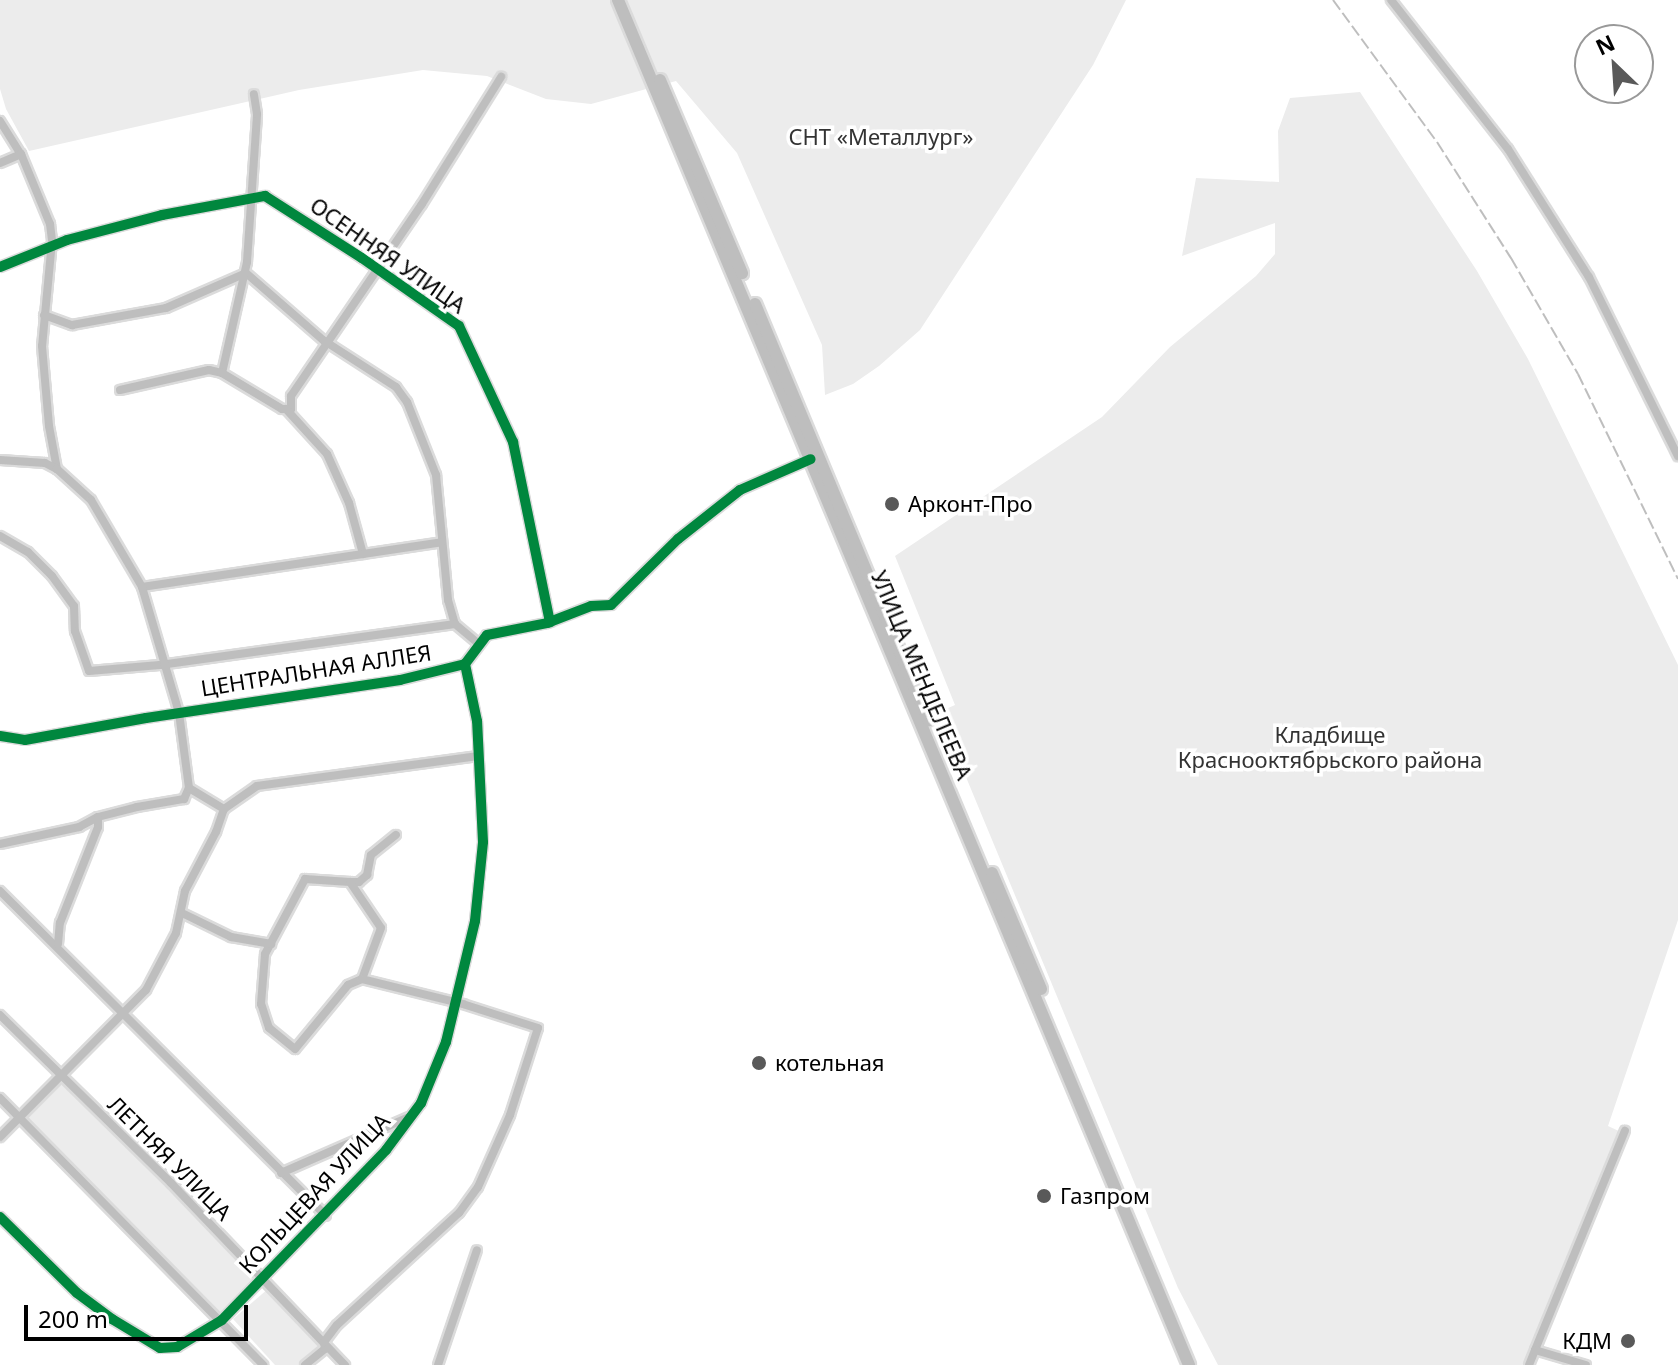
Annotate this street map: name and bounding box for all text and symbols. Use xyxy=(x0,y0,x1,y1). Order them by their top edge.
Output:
north arrow xyxy=(1574,24,1654,104)
text: N xyxy=(1590,27,1619,61)
park label: СНТ «Металлург» xyxy=(788,124,974,150)
street label: ОСЕННЯЯ УЛИЦА xyxy=(305,192,471,318)
place label: Арконт-Про xyxy=(908,491,1033,517)
marker: Арконт-Про xyxy=(883,495,901,513)
street label: УЛИЦА МЕНДЕЛЕЕВА xyxy=(866,566,978,784)
street label: ЦЕНТРАЛЬНАЯ АЛЛЕЯ xyxy=(199,639,433,701)
park label: Кладбище Краснооктябрьского района xyxy=(1178,721,1482,772)
place label: котельная xyxy=(775,1050,885,1076)
marker: котельная xyxy=(750,1054,768,1072)
street label: ЛЕТНЯЯ УЛИЦА xyxy=(103,1091,237,1225)
street label: КОЛЬЦЕВАЯ УЛИЦА xyxy=(233,1108,395,1278)
place label: Газпром xyxy=(1060,1183,1150,1209)
marker: Газпром xyxy=(1035,1187,1053,1205)
scale bar xyxy=(28,1289,252,1339)
text: 200 m xyxy=(38,1302,108,1335)
place label: КДМ xyxy=(1562,1328,1612,1354)
marker: КДМ xyxy=(1619,1332,1637,1350)

